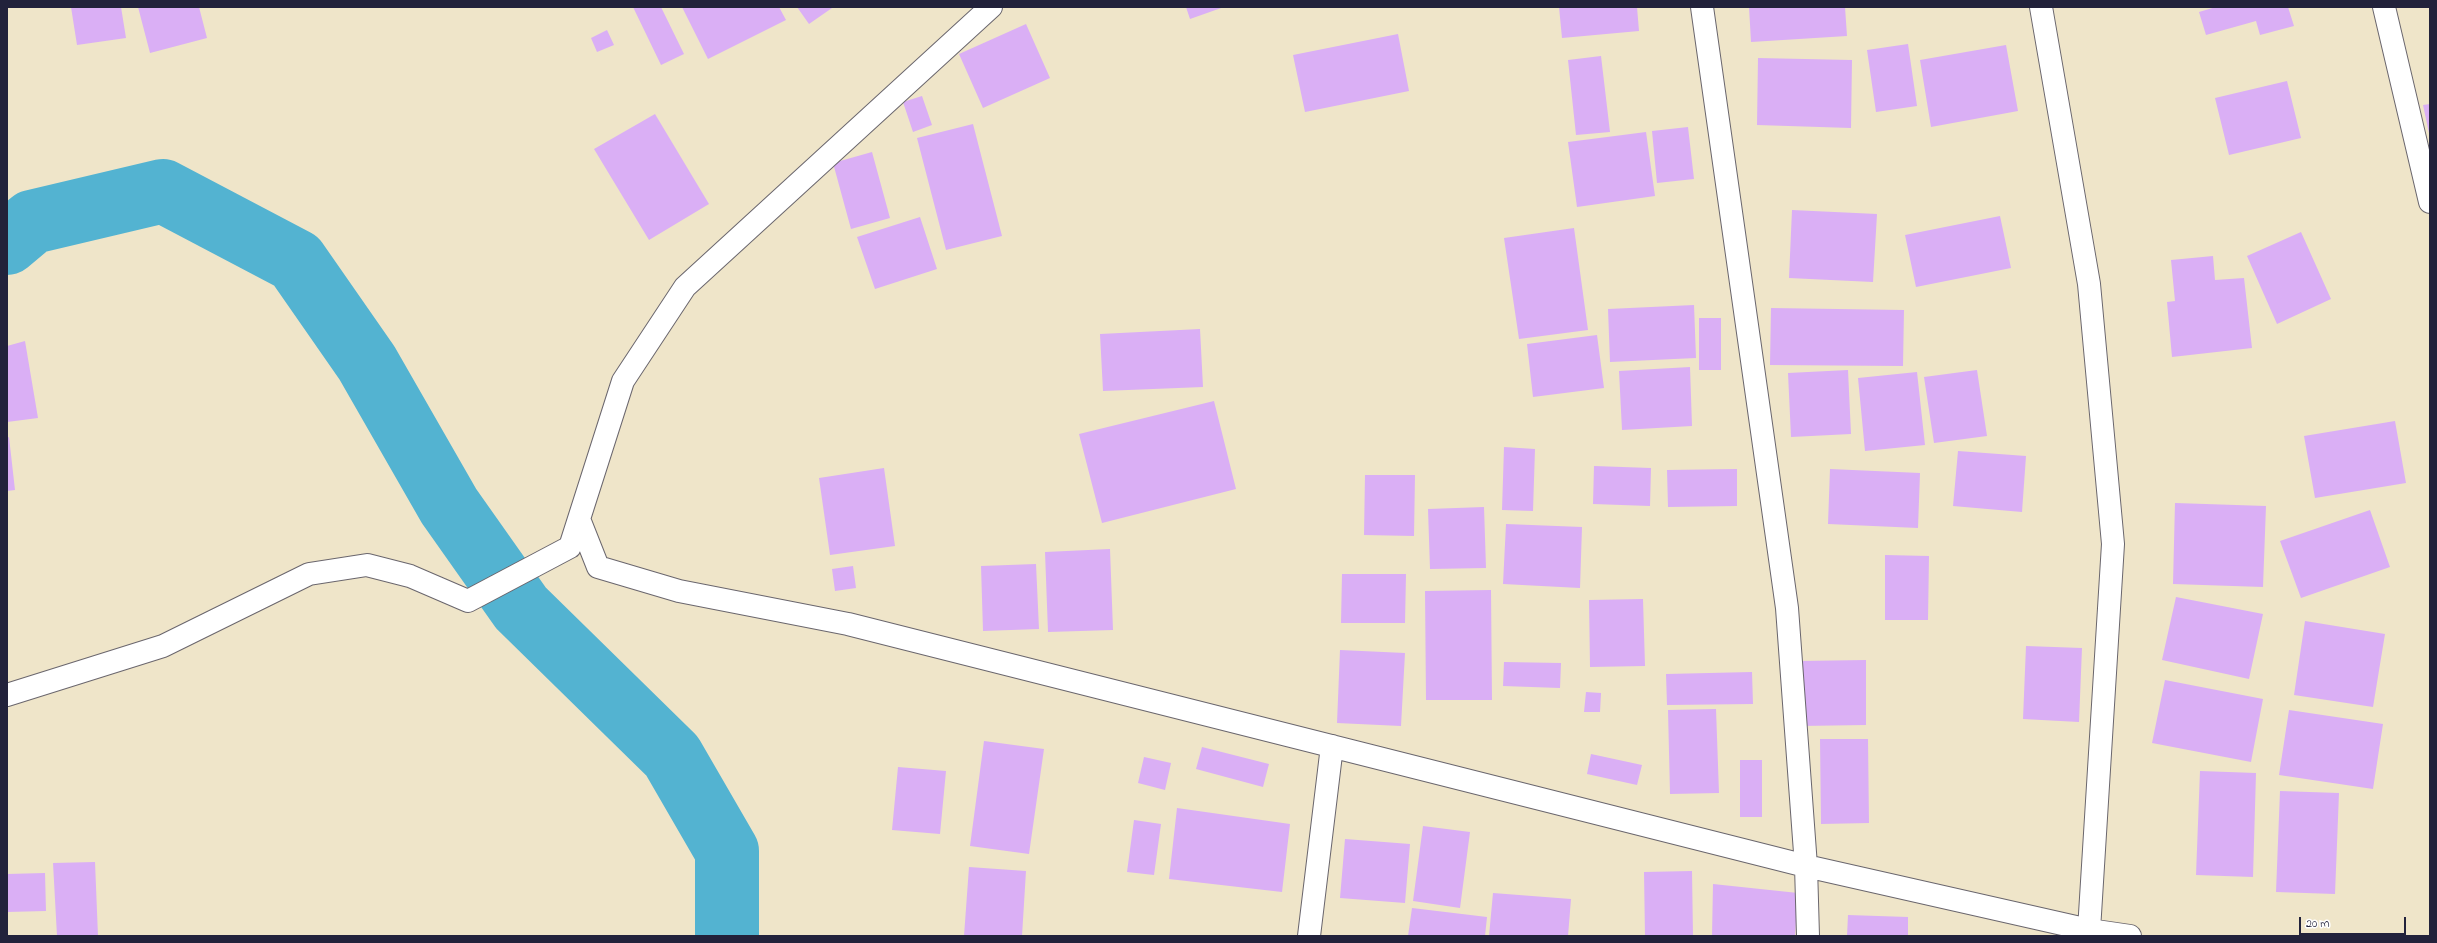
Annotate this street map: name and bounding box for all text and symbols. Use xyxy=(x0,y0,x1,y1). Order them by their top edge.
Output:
scale bar xyxy=(2301,909,2408,935)
text: 20 m xyxy=(2306,915,2329,933)

